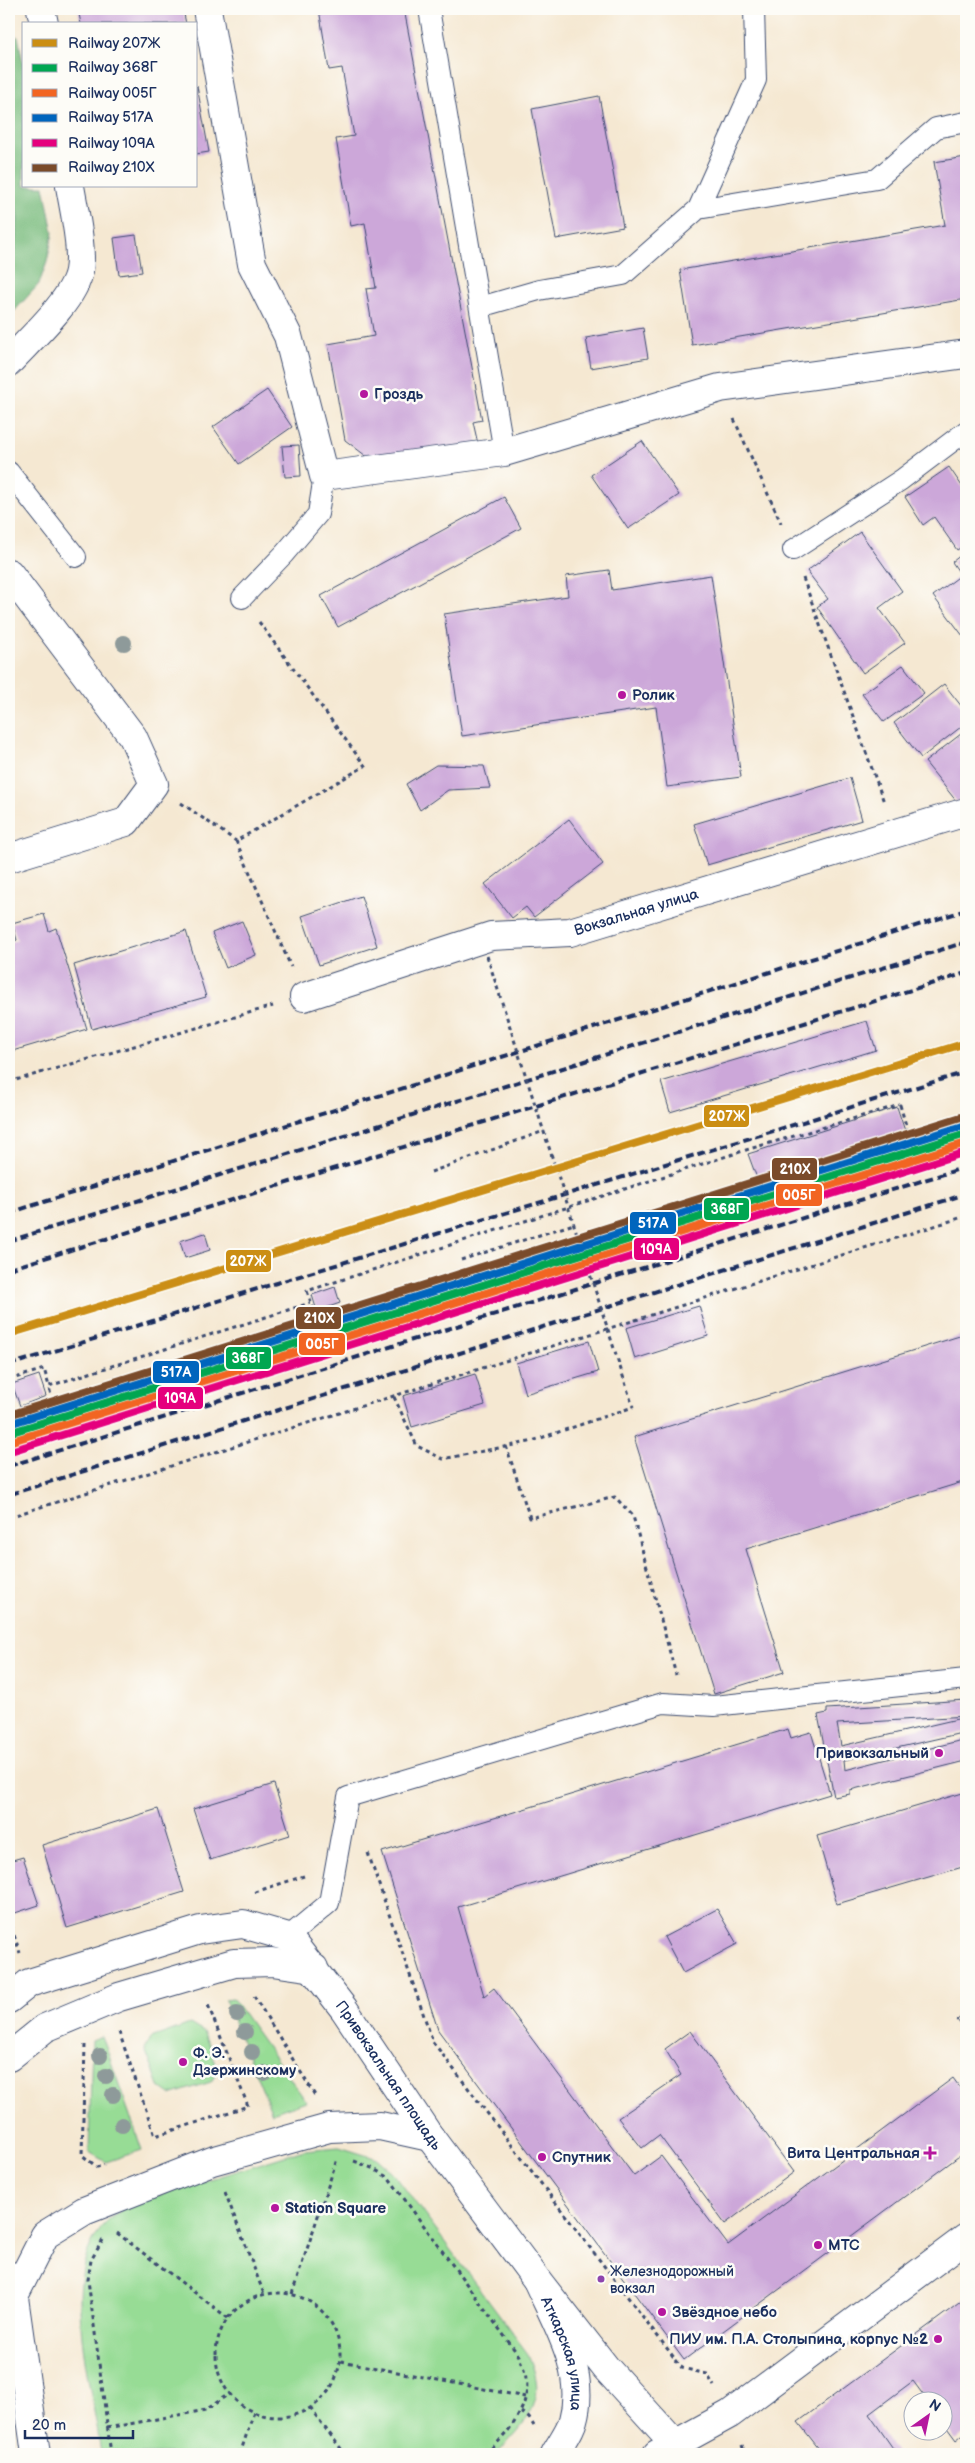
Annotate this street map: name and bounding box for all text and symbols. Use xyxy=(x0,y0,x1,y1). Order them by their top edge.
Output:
legend xyxy=(22,22,198,188)
text: Railway 207Ж xyxy=(68,34,161,53)
text: Railway 368Г xyxy=(68,58,158,77)
text: Railway 005Г xyxy=(68,84,158,103)
text: Railway 517А xyxy=(68,108,154,127)
text: Railway 109А xyxy=(68,134,156,153)
text: Railway 210Х xyxy=(68,158,155,177)
place label: Гроздь xyxy=(374,385,424,404)
marker: Гроздь xyxy=(358,388,370,400)
place label: Ролик xyxy=(632,686,676,705)
marker: Ролик xyxy=(616,689,628,701)
street label: Вокзальная улица xyxy=(572,884,701,940)
line badge: 207Ж xyxy=(703,1104,750,1128)
text: 207Ж xyxy=(708,1108,746,1125)
line badge: 210Х xyxy=(771,1157,818,1181)
text: 210Х xyxy=(779,1161,811,1178)
line badge: 005Г xyxy=(775,1183,823,1207)
text: 005Г xyxy=(782,1187,816,1204)
line badge: 368Г xyxy=(703,1197,750,1221)
text: 368Г xyxy=(711,1201,744,1218)
line badge: 517А xyxy=(629,1211,677,1235)
text: 517А xyxy=(638,1215,668,1232)
line badge: 109А xyxy=(633,1237,680,1261)
text: 109А xyxy=(640,1241,672,1258)
line badge: 207Ж xyxy=(225,1249,272,1273)
text: 207Ж xyxy=(229,1253,267,1270)
line badge: 210Х xyxy=(295,1306,342,1330)
text: 210Х xyxy=(303,1310,335,1327)
line badge: 005Г xyxy=(298,1332,346,1356)
text: 005Г xyxy=(305,1336,339,1353)
line badge: 368Г xyxy=(225,1346,272,1370)
text: 368Г xyxy=(232,1350,265,1367)
line badge: 517А xyxy=(152,1360,200,1384)
text: 517А xyxy=(161,1364,191,1381)
line badge: 109А xyxy=(157,1386,204,1410)
text: 109А xyxy=(164,1390,196,1407)
place label: Привокзальный xyxy=(816,1744,929,1763)
marker: Привокзальный xyxy=(933,1747,945,1759)
street label: Привокзальная площадь xyxy=(331,1997,446,2154)
place label: Ф. Э. Дзержинскому xyxy=(193,2044,297,2080)
marker: Ф. Э. Дзержинскому xyxy=(177,2056,189,2068)
place label: Вита Центральная xyxy=(787,2144,920,2163)
marker: Вита Центральная xyxy=(924,2147,936,2159)
place label: Спутник xyxy=(552,2148,612,2167)
marker: Спутник xyxy=(536,2151,548,2163)
place label: Station Square xyxy=(285,2199,387,2218)
marker: Station Square xyxy=(269,2202,281,2214)
place label: МТС xyxy=(828,2236,860,2255)
marker: МТС xyxy=(812,2239,824,2251)
place label: Железнодорожный вокзал xyxy=(610,2263,734,2297)
marker: Железнодорожный вокзал xyxy=(596,2274,606,2284)
street label: Аткарская улица xyxy=(536,2292,586,2412)
place label: Звёздное небо xyxy=(672,2303,777,2322)
marker: Звёздное небо xyxy=(656,2306,668,2318)
place label: ПИУ им. П.А. Столыпина, корпус №2 xyxy=(669,2330,928,2349)
marker: ПИУ им. П.А. Столыпина, корпус №2 xyxy=(932,2333,944,2345)
north arrow xyxy=(902,2390,952,2440)
text: N xyxy=(926,2396,944,2416)
scale bar xyxy=(25,2408,132,2440)
text: 20 m xyxy=(32,2416,66,2435)

